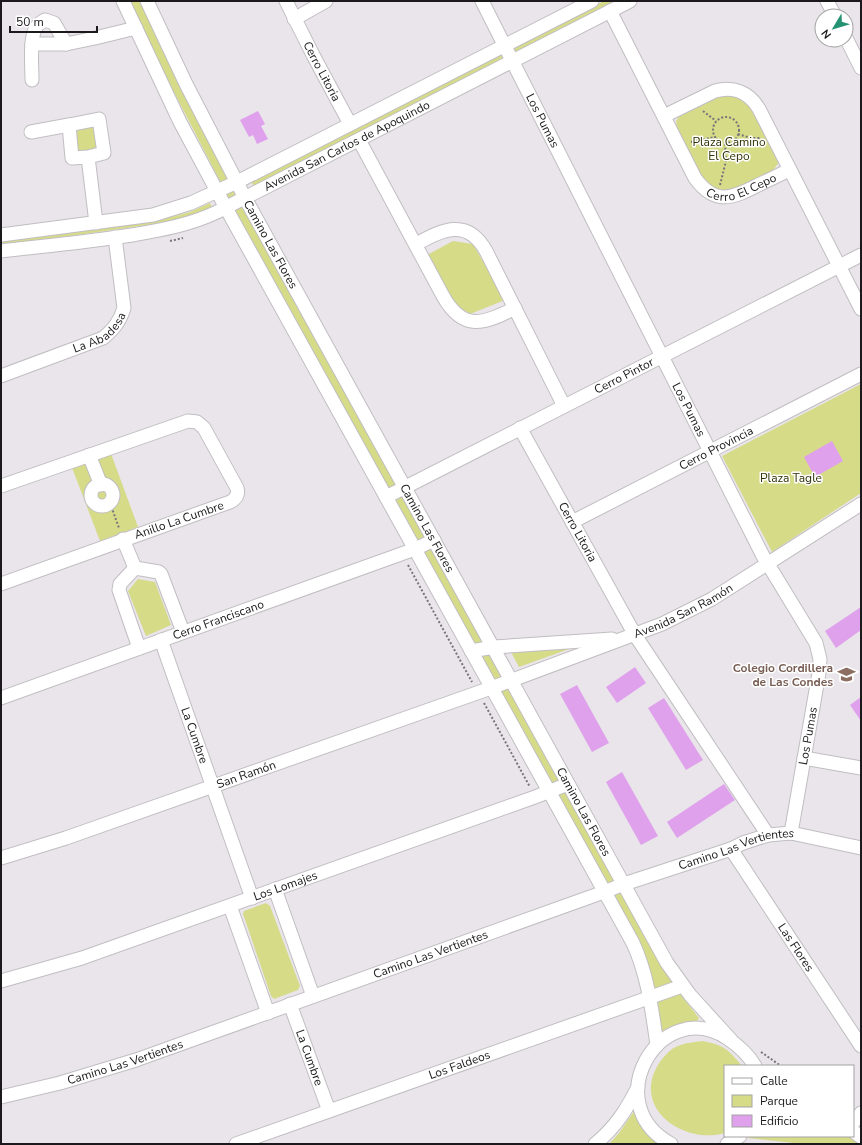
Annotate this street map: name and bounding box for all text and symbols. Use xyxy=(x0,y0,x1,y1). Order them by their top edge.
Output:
scale bar xyxy=(10,8,97,34)
north arrow xyxy=(814,8,854,48)
text: 50 m xyxy=(16,14,44,30)
text: N xyxy=(818,26,835,42)
street label: Cerro Litoria xyxy=(299,39,344,104)
street label: Los Pumas xyxy=(522,91,563,151)
street label: Avenida San Carlos de Apoquindo xyxy=(261,97,433,195)
park label: Plaza Camino El Cepo xyxy=(692,134,766,164)
street label: Cerro El Cepo xyxy=(703,169,779,205)
street label: Camino Las Flores xyxy=(240,197,302,292)
street label: La Abadesa xyxy=(71,310,130,357)
street label: Cerro Pintor xyxy=(591,354,657,398)
street label: Los Pumas xyxy=(668,380,709,440)
street label: Cerro Provincia xyxy=(676,423,756,474)
park label: Plaza Tagle xyxy=(760,470,822,486)
street label: Camino Las Flores xyxy=(396,481,458,575)
street label: Anillo La Cumbre xyxy=(132,497,226,543)
street label: Cerro Litoria xyxy=(555,499,601,565)
street label: Avenida San Ramón xyxy=(631,580,736,642)
street label: Cerro Franciscano xyxy=(171,596,266,644)
place label: Colegio Cordillera de Las Condes xyxy=(733,660,833,690)
school or university icon: Colegio Cordillera de Las Condes xyxy=(836,665,856,685)
street label: La Cumbre xyxy=(177,705,212,766)
street label: Los Pumas xyxy=(795,706,821,766)
street label: San Ramón xyxy=(214,757,278,792)
street label: Camino Las Flores xyxy=(553,765,615,859)
street label: Camino Las Vertientes xyxy=(676,825,796,874)
street label: Los Lomajes xyxy=(251,867,320,904)
street label: Las Flores xyxy=(774,920,818,975)
street label: Camino Las Vertientes xyxy=(371,926,490,982)
street label: La Cumbre xyxy=(292,1027,327,1088)
street label: Camino Las Vertientes xyxy=(65,1036,185,1088)
street label: Los Faldeos xyxy=(427,1047,492,1083)
legend xyxy=(724,1065,854,1137)
text: Calle xyxy=(760,1073,788,1089)
text: Parque xyxy=(760,1093,798,1109)
text: Edificio xyxy=(760,1113,799,1129)

